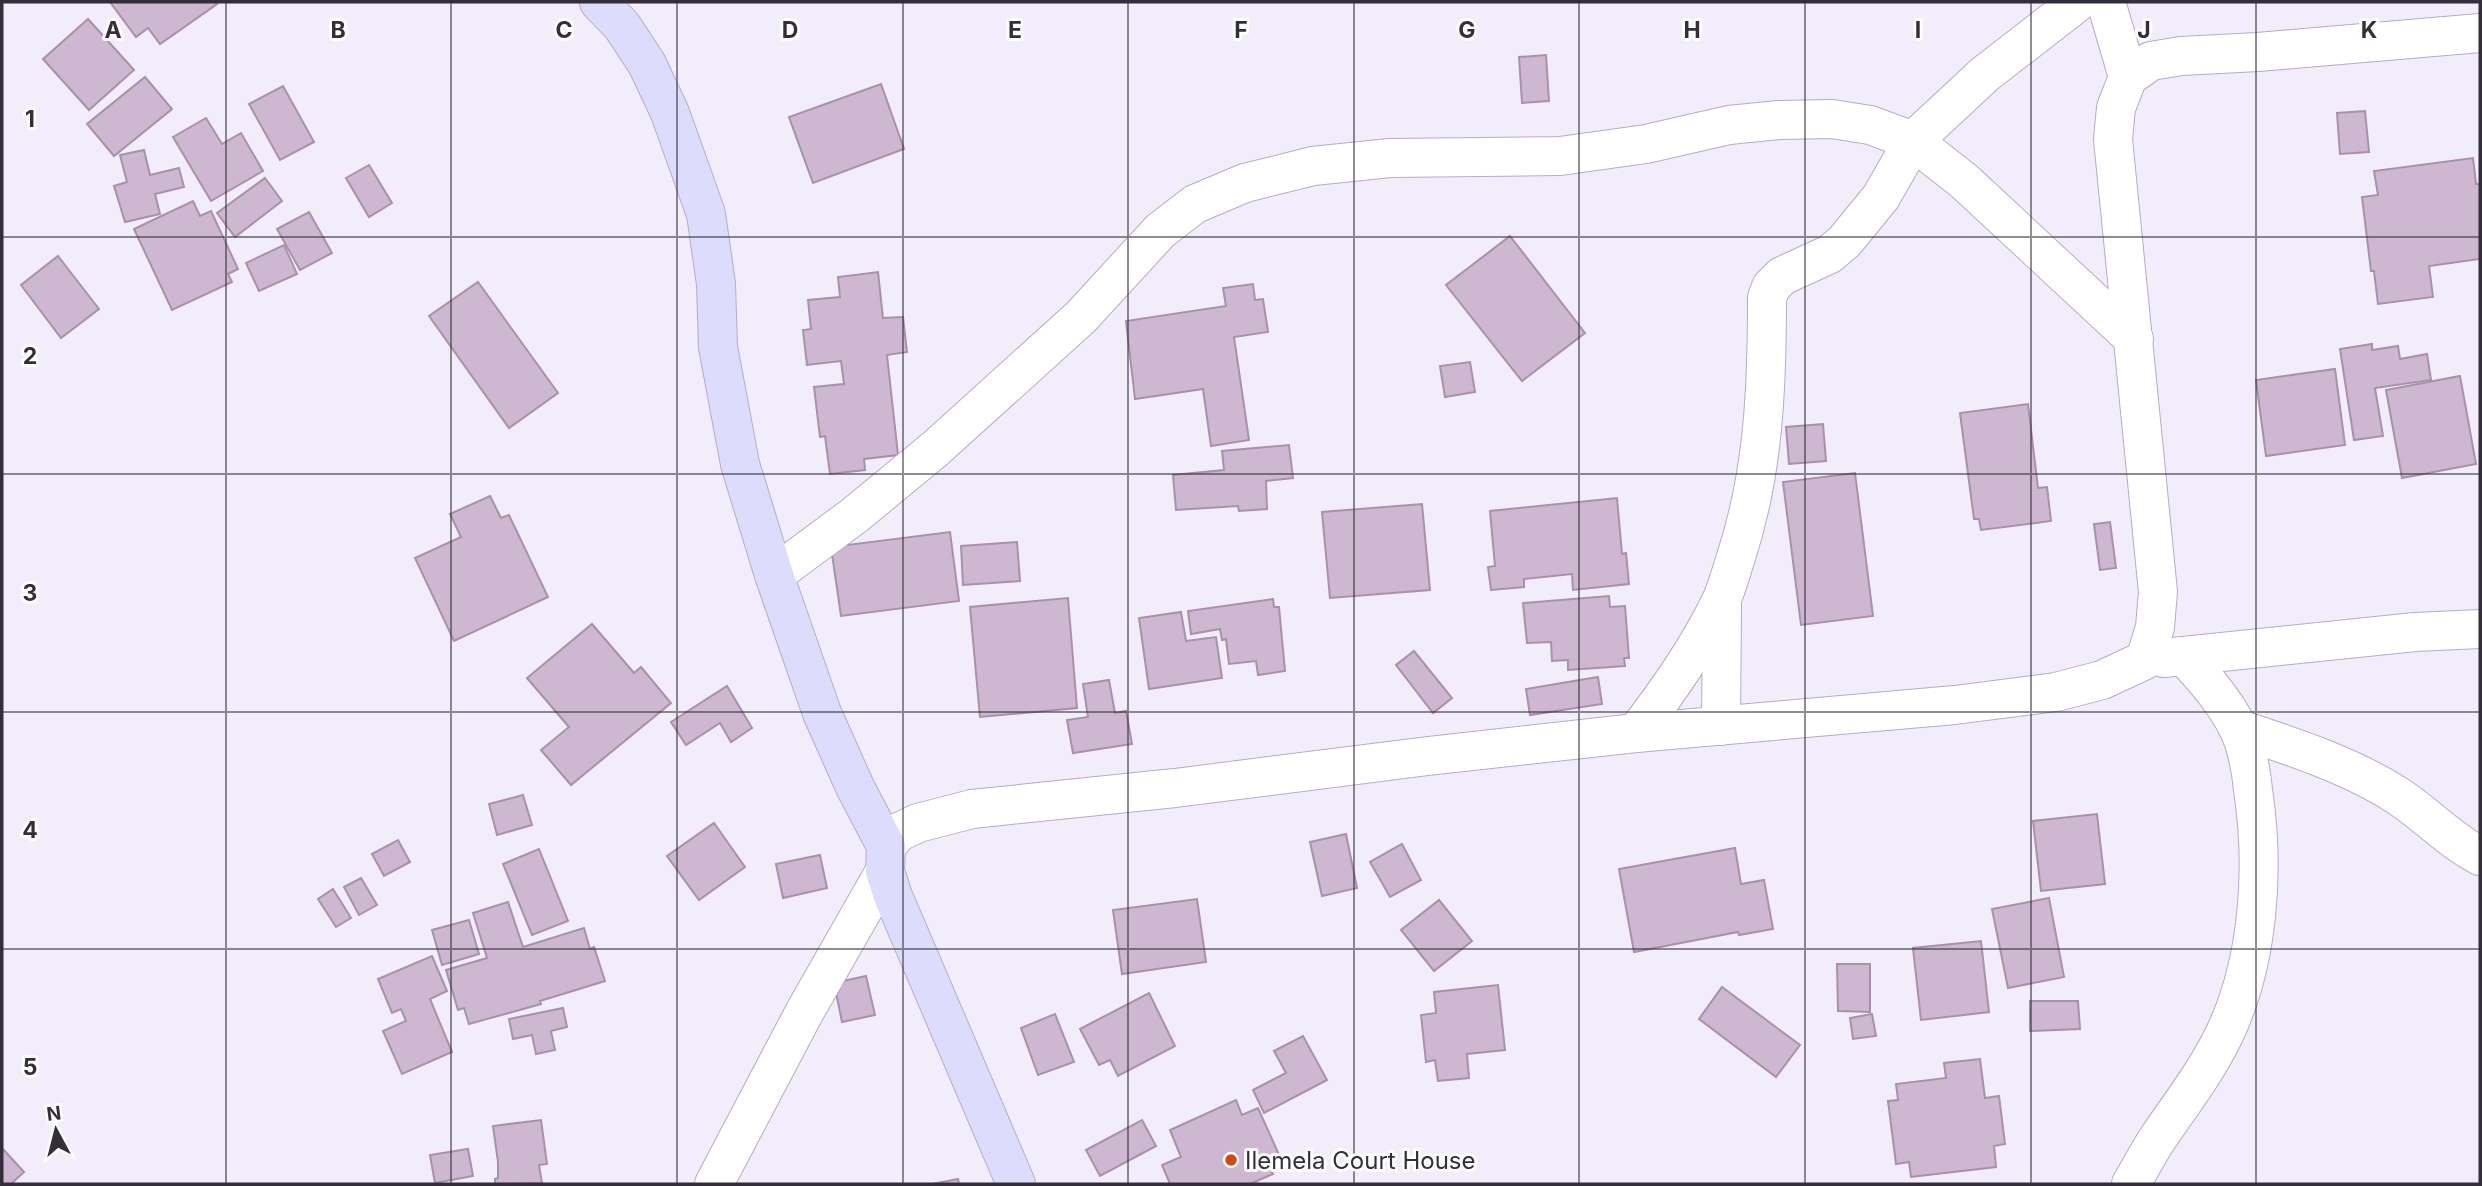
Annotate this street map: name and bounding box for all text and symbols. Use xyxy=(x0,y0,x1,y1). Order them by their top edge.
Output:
text: A xyxy=(104,16,122,44)
text: B xyxy=(330,16,346,44)
text: C xyxy=(555,16,573,44)
text: D xyxy=(782,16,798,44)
text: E xyxy=(1008,16,1022,44)
text: F xyxy=(1234,16,1248,44)
text: G xyxy=(1458,16,1476,44)
text: H xyxy=(1683,16,1701,44)
text: I xyxy=(1915,16,1921,44)
text: J xyxy=(2137,16,2151,44)
text: K xyxy=(2361,16,2377,44)
text: 1 xyxy=(25,105,35,133)
text: 2 xyxy=(23,342,37,370)
text: 3 xyxy=(23,579,37,607)
text: 4 xyxy=(22,816,38,844)
text: 5 xyxy=(23,1053,37,1081)
north arrow xyxy=(21,1095,91,1165)
text: N xyxy=(45,1101,63,1126)
place label: Ilemela Court House xyxy=(1245,1146,1476,1175)
marker: Ilemela Court House xyxy=(1223,1152,1239,1168)

